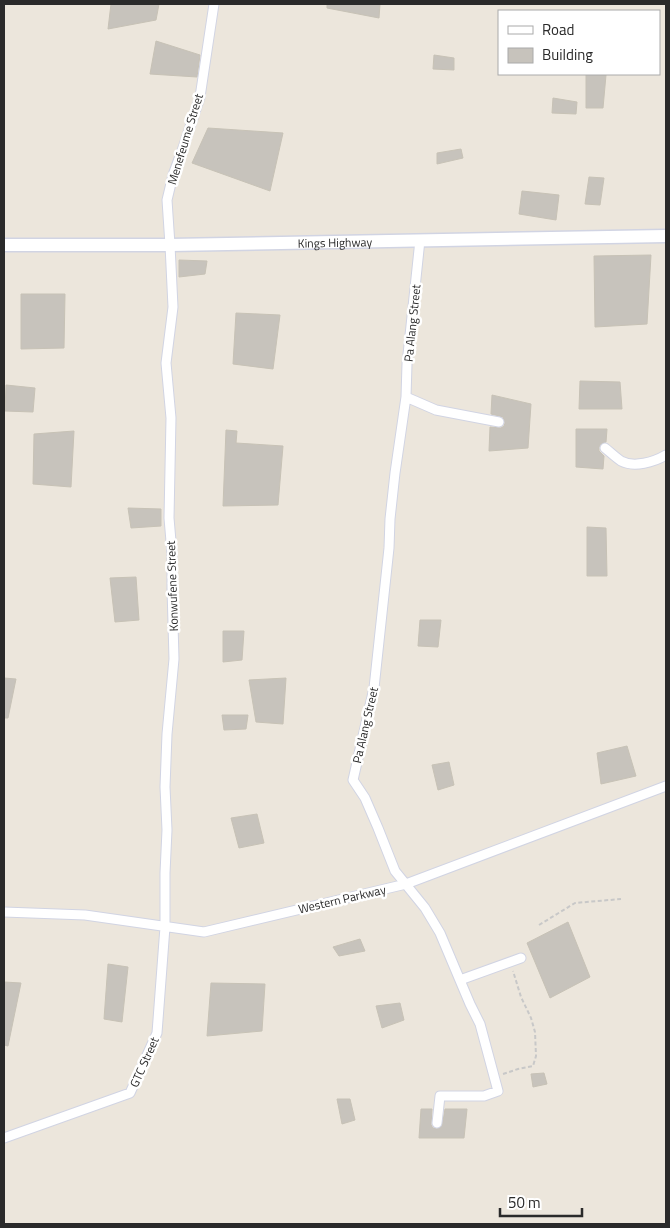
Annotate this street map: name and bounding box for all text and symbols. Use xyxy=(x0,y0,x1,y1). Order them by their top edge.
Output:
legend xyxy=(498,10,660,75)
text: Road xyxy=(542,18,574,41)
text: Building xyxy=(542,43,593,66)
street label: Menefeume Street xyxy=(162,90,208,187)
street label: Kings Highway xyxy=(298,232,373,252)
street label: Pa Alang Street xyxy=(398,283,426,363)
street label: Konwufene Street xyxy=(161,539,183,632)
street label: Pa Alang Street xyxy=(347,684,383,765)
street label: Western Parkway xyxy=(296,880,388,918)
street label: GTC Street xyxy=(124,1033,164,1090)
scale bar xyxy=(500,1186,582,1218)
text: 50 m xyxy=(508,1191,541,1214)

